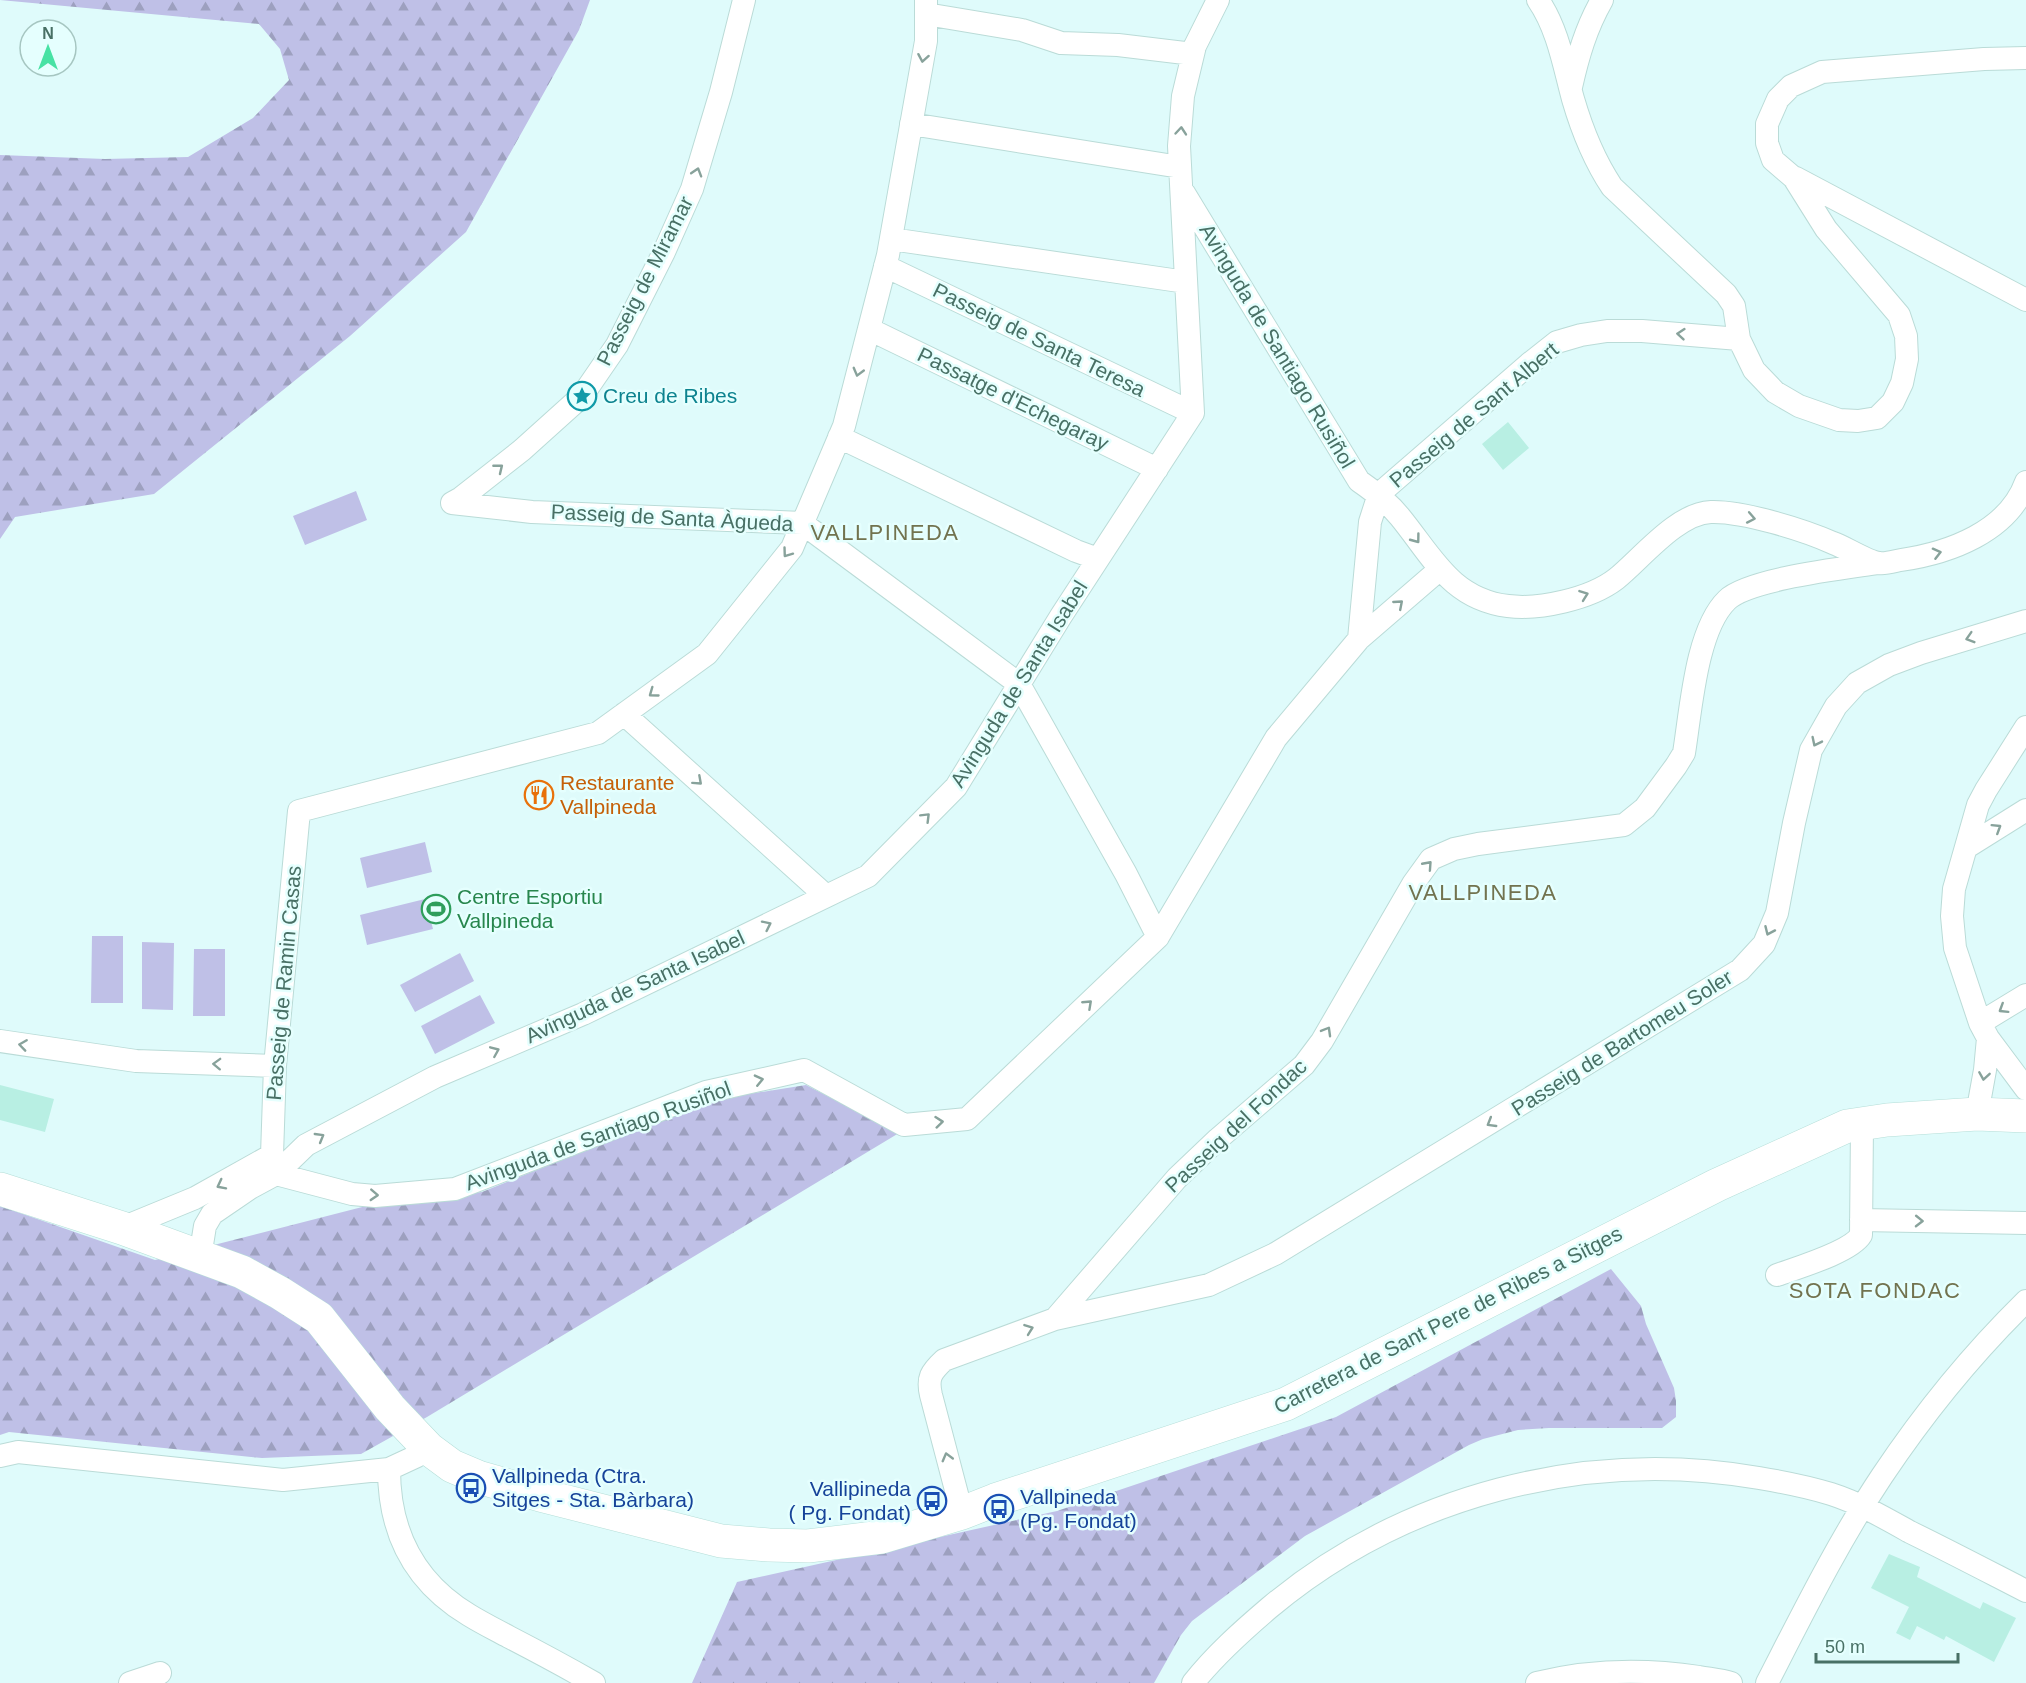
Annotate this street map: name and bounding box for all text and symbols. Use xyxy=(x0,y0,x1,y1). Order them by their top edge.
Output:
north arrow xyxy=(18,18,78,78)
text: N xyxy=(42,25,54,42)
one-way arrow xyxy=(917,53,930,63)
one-way arrow xyxy=(1174,126,1187,135)
one-way arrow xyxy=(690,167,702,178)
street label: Passeig de Miramar xyxy=(592,192,697,369)
street label: Avinguda de Santiago Rusiñol xyxy=(1195,219,1360,472)
street label: Passeig de Santa Teresa xyxy=(929,278,1149,401)
one-way arrow xyxy=(1676,328,1686,341)
street label: Passeig de Sant Albert xyxy=(1385,337,1563,492)
street label: Passatge d'Echegaray xyxy=(914,342,1113,455)
one-way arrow xyxy=(852,367,865,377)
place icon: Creu de Ribes xyxy=(566,380,598,412)
place label: Creu de Ribes xyxy=(603,384,737,407)
one-way arrow xyxy=(492,464,503,475)
street label: Passeig de Santa Àgueda xyxy=(550,500,794,535)
one-way arrow xyxy=(1746,511,1756,524)
district label: VALLPINEDA xyxy=(810,520,960,545)
one-way arrow xyxy=(1409,533,1420,544)
one-way arrow xyxy=(783,546,794,557)
one-way arrow xyxy=(1932,547,1942,560)
street label: Avinguda de Santa Isabel xyxy=(946,576,1092,791)
one-way arrow xyxy=(1578,589,1588,602)
one-way arrow xyxy=(1392,601,1403,612)
one-way arrow xyxy=(1965,631,1976,643)
one-way arrow xyxy=(649,686,660,697)
one-way arrow xyxy=(1811,736,1823,747)
place label: Restaurante Vallpineda xyxy=(560,771,674,818)
one-way arrow xyxy=(692,774,702,785)
restaurant icon: Restaurante Vallpineda xyxy=(523,779,555,811)
one-way arrow xyxy=(919,813,930,824)
one-way arrow xyxy=(1991,824,2001,836)
one-way arrow xyxy=(1421,861,1432,872)
street label: Passeig de Ramin Casas xyxy=(262,865,305,1101)
district label: VALLPINEDA xyxy=(1408,880,1558,905)
place label: Centre Esportiu Vallpineda xyxy=(457,885,603,932)
sports icon: Centre Esportiu Vallpineda xyxy=(420,893,452,925)
one-way arrow xyxy=(761,920,772,932)
one-way arrow xyxy=(1765,924,1777,935)
street label: Avinguda de Santa Isabel xyxy=(522,926,748,1047)
street label: Passeig de Bartomeu Soler xyxy=(1507,965,1736,1120)
one-way arrow xyxy=(1081,1000,1091,1011)
one-way arrow xyxy=(1999,1002,2009,1014)
one-way arrow xyxy=(1320,1027,1331,1037)
one-way arrow xyxy=(18,1039,28,1051)
one-way arrow xyxy=(489,1046,500,1058)
street label: Passeig del Fondac xyxy=(1160,1054,1311,1197)
one-way arrow xyxy=(212,1058,221,1071)
one-way arrow xyxy=(1978,1071,1991,1081)
one-way arrow xyxy=(754,1074,764,1087)
street label: Avinguda de Santiago Rusiñol xyxy=(462,1077,734,1194)
one-way arrow xyxy=(934,1116,943,1129)
one-way arrow xyxy=(1487,1116,1497,1128)
one-way arrow xyxy=(314,1132,324,1144)
one-way arrow xyxy=(217,1177,228,1189)
one-way arrow xyxy=(369,1189,378,1202)
one-way arrow xyxy=(1915,1215,1924,1227)
street label: Carretera de Sant Pere de Ribes a Sitges xyxy=(1270,1221,1626,1418)
district label: SOTA FONDAC xyxy=(1789,1278,1961,1303)
one-way arrow xyxy=(1023,1323,1033,1336)
one-way arrow xyxy=(942,1452,955,1462)
place label: Vallpineda (Ctra. Sitges - Sta. Bàrbara) xyxy=(492,1464,694,1511)
bus stop icon: Vallpineda (Ctra. Sitges - Sta. Bàrbara) xyxy=(455,1472,487,1504)
place label: Vallipineda ( Pg. Fondat) xyxy=(788,1477,911,1524)
bus stop icon: Vallipineda ( Pg. Fondat) xyxy=(916,1485,948,1517)
place label: Vallpineda (Pg. Fondat) xyxy=(1020,1485,1137,1532)
bus stop icon: Vallpineda (Pg. Fondat) xyxy=(983,1493,1015,1525)
scale bar xyxy=(1816,1626,1958,1664)
text: 50 m xyxy=(1825,1637,1865,1657)

